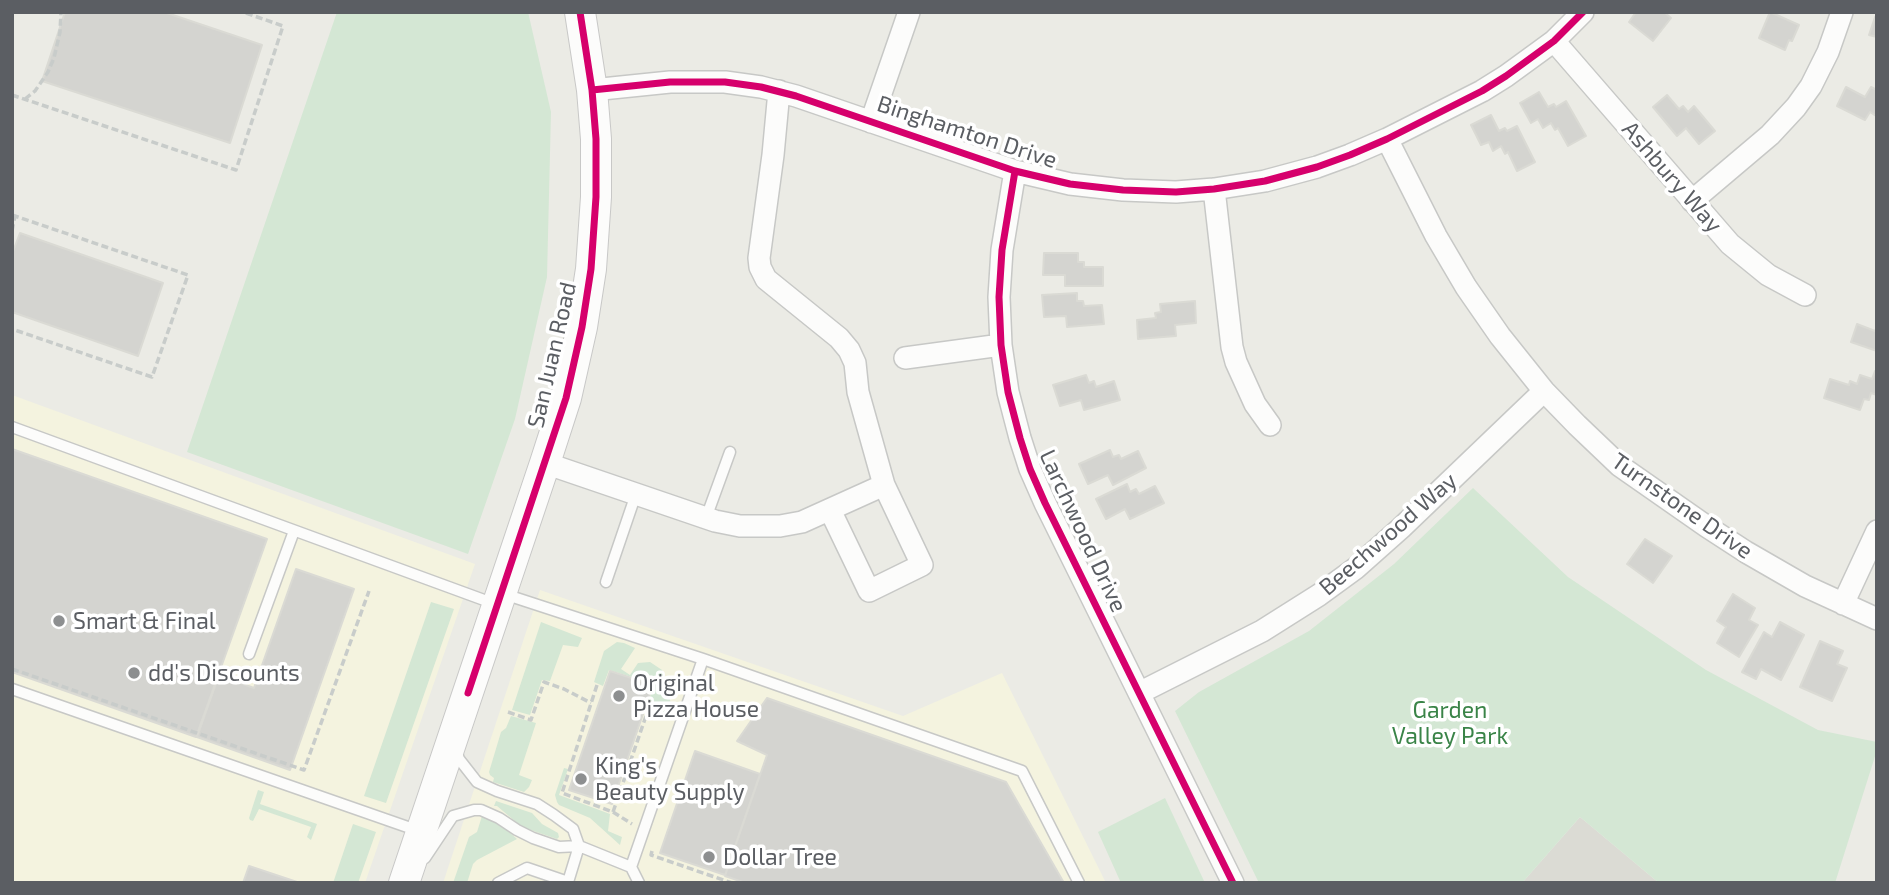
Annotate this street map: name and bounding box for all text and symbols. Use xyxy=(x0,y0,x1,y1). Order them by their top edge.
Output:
street label: Binghamton Drive xyxy=(874,90,1060,174)
street label: Ashbury Way xyxy=(1616,116,1728,238)
street label: San Juan Road xyxy=(522,279,582,431)
street label: Larchwood Drive xyxy=(1033,445,1133,617)
street label: Turnstone Drive xyxy=(1606,447,1758,565)
street label: Beechwood Way xyxy=(1314,467,1462,601)
place label: Smart & Final xyxy=(73,607,216,635)
marker: Smart & Final xyxy=(51,613,67,629)
place label: dd's Discounts xyxy=(148,659,300,687)
marker: dd's Discounts xyxy=(126,665,142,681)
place label: Original Pizza House xyxy=(633,669,759,723)
marker: Original Pizza House xyxy=(611,688,627,704)
park label: Garden Valley Park xyxy=(1392,696,1508,750)
place label: King's Beauty Supply xyxy=(595,752,745,806)
marker: King's Beauty Supply xyxy=(573,771,589,787)
place label: Dollar Tree xyxy=(723,843,837,871)
marker: Dollar Tree xyxy=(701,849,717,865)

